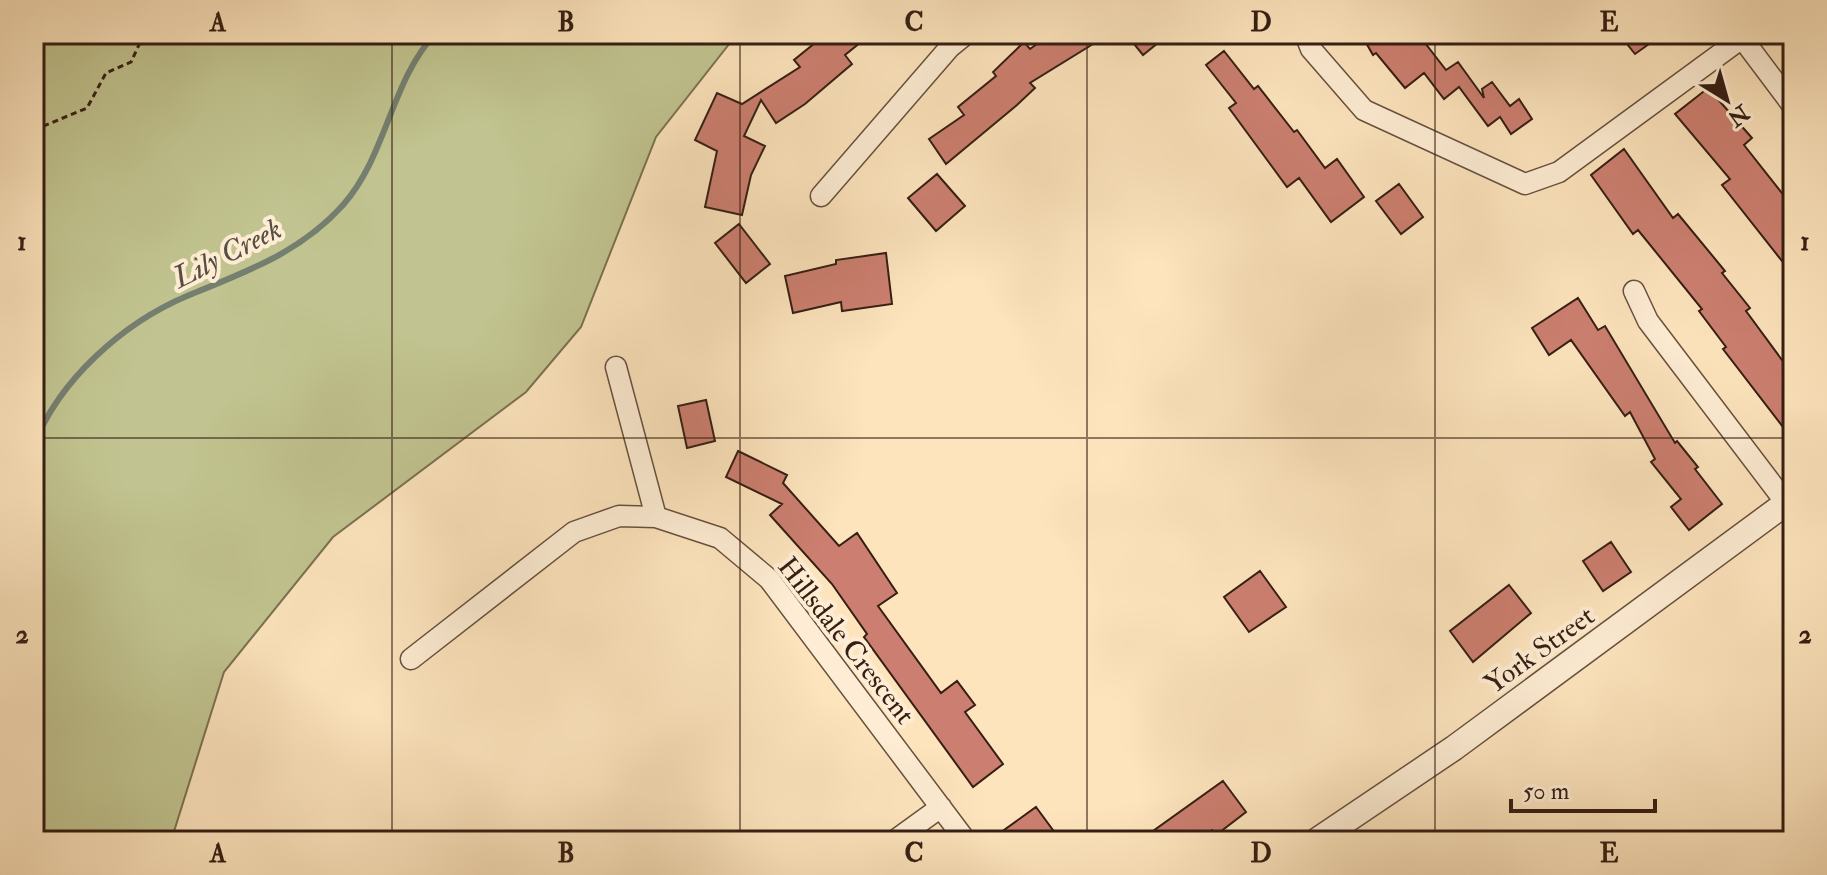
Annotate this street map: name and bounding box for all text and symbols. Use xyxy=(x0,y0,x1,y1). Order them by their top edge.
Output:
text: A xyxy=(209,7,227,39)
text: B xyxy=(557,7,575,39)
text: C xyxy=(904,7,924,39)
text: D xyxy=(1250,7,1272,39)
text: E xyxy=(1600,7,1619,39)
north arrow xyxy=(1687,60,1767,140)
text: N xyxy=(1722,97,1756,132)
water label: Lily Creek xyxy=(166,210,288,297)
text: 1 xyxy=(17,226,27,258)
text: 1 xyxy=(1800,226,1810,258)
street label: Hillsdale Crescent xyxy=(770,550,922,732)
street label: York Street xyxy=(1478,599,1602,702)
text: 2 xyxy=(15,619,29,651)
text: 2 xyxy=(1798,619,1812,651)
scale bar xyxy=(1511,763,1655,813)
text: 50 m xyxy=(1523,776,1570,807)
text: A xyxy=(209,838,227,870)
text: B xyxy=(557,838,575,870)
text: C xyxy=(904,838,924,870)
text: D xyxy=(1250,838,1272,870)
text: E xyxy=(1600,838,1619,870)

